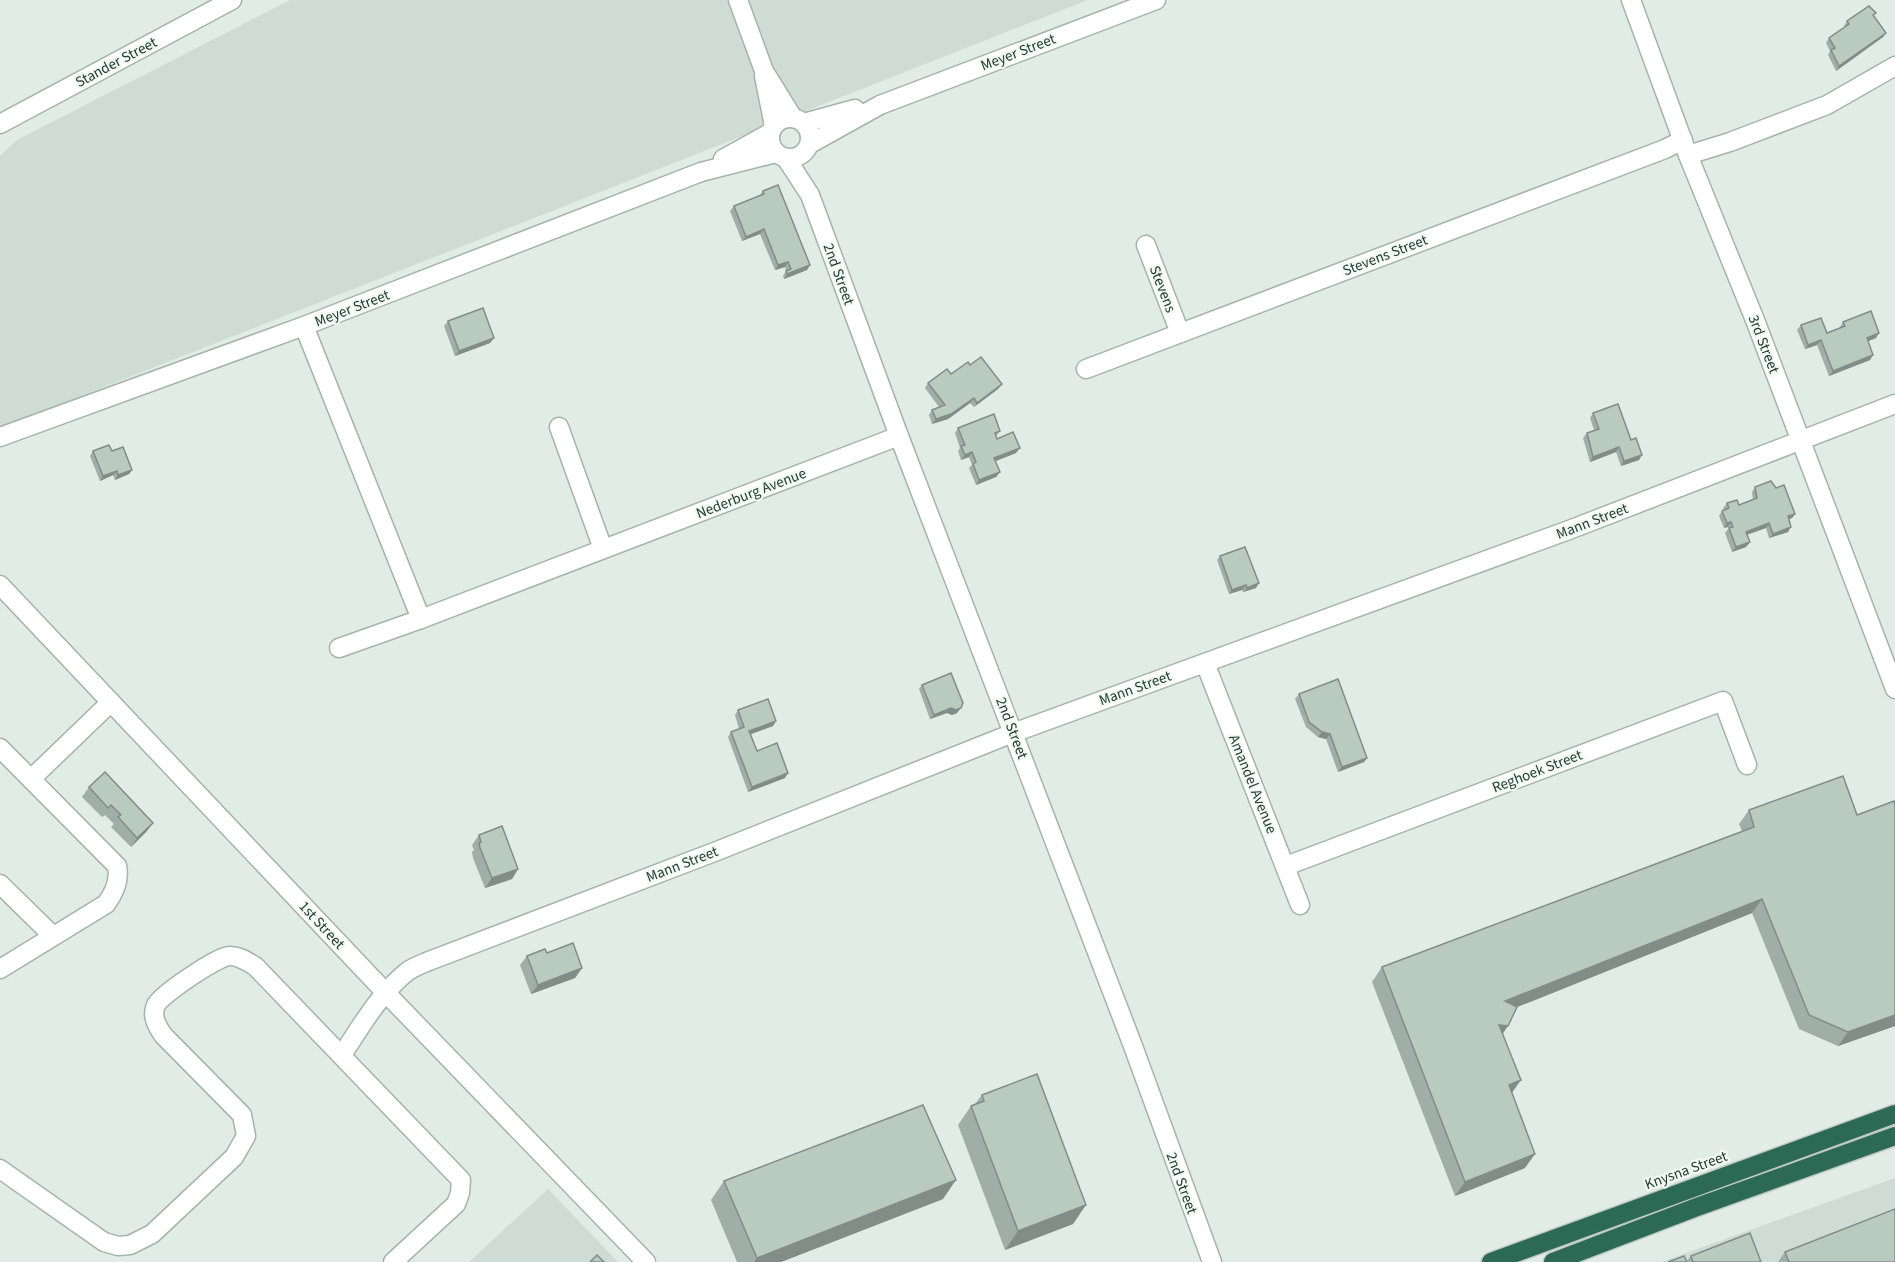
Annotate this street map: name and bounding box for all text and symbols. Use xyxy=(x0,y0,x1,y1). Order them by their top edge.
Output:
street label: Meyer Street xyxy=(978,29,1059,76)
street label: Stander Street xyxy=(72,32,161,93)
street label: Stevens Street xyxy=(1340,230,1431,281)
street label: 2nd Street xyxy=(818,240,859,308)
street label: Stevens xyxy=(1144,263,1181,316)
street label: Meyer Street xyxy=(312,285,393,332)
street label: 3rd Street xyxy=(1743,312,1784,377)
street label: Nederburg Avenue xyxy=(693,463,809,524)
street label: Mann Street xyxy=(1553,498,1631,545)
street label: Mann Street xyxy=(1096,666,1174,711)
street label: 2nd Street xyxy=(990,694,1033,762)
street label: Amandel Avenue xyxy=(1223,731,1282,837)
street label: Reghoek Street xyxy=(1489,745,1585,798)
street label: Mann Street xyxy=(643,841,721,888)
street label: 1st Street xyxy=(294,897,349,954)
street label: Knysna Street xyxy=(1642,1146,1730,1195)
street label: 2nd Street xyxy=(1161,1149,1202,1217)

